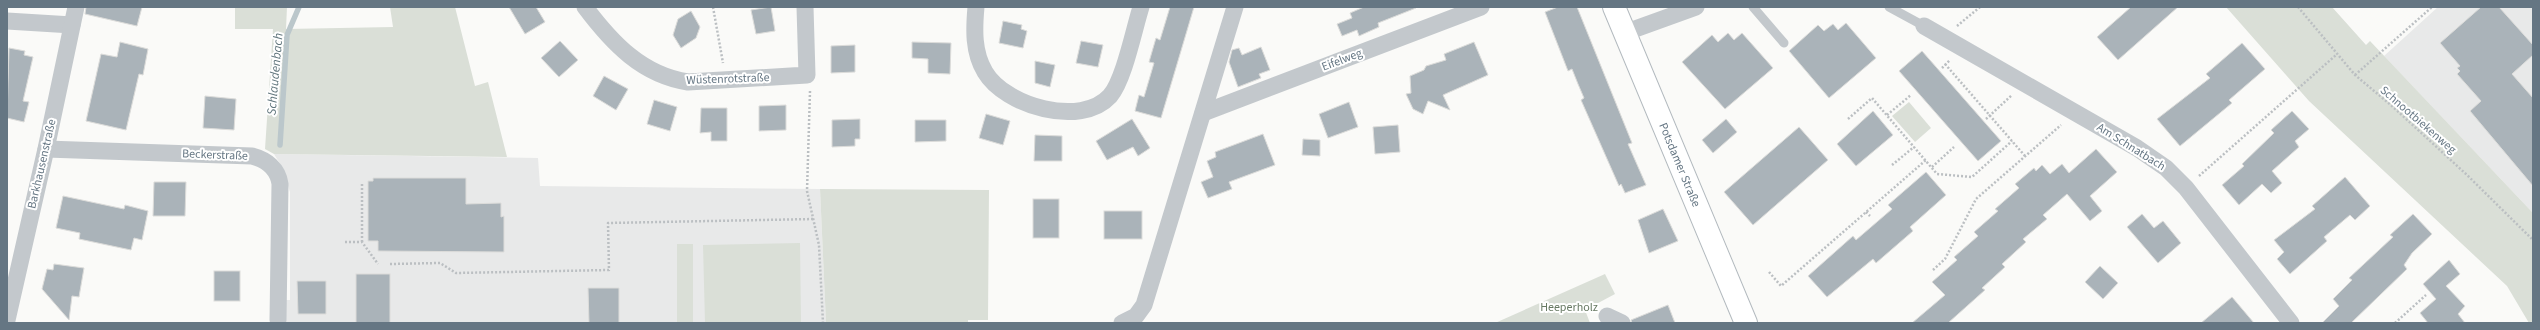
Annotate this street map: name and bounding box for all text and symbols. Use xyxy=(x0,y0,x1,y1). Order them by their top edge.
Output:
water label: Schlaudenbach xyxy=(262,32,288,116)
street label: Eifelweg xyxy=(1319,45,1365,75)
street label: Wüstenrotstraße xyxy=(686,69,770,89)
street label: Schnootbiekenweg xyxy=(2376,82,2460,158)
street label: Barkhausenstraße xyxy=(23,117,61,210)
street label: Am Schnatbach xyxy=(2093,119,2169,175)
street label: Potsdamer Straße xyxy=(1655,120,1705,210)
street label: Beckerstraße xyxy=(182,145,248,165)
park label: Heeperholz xyxy=(1540,299,1598,316)

